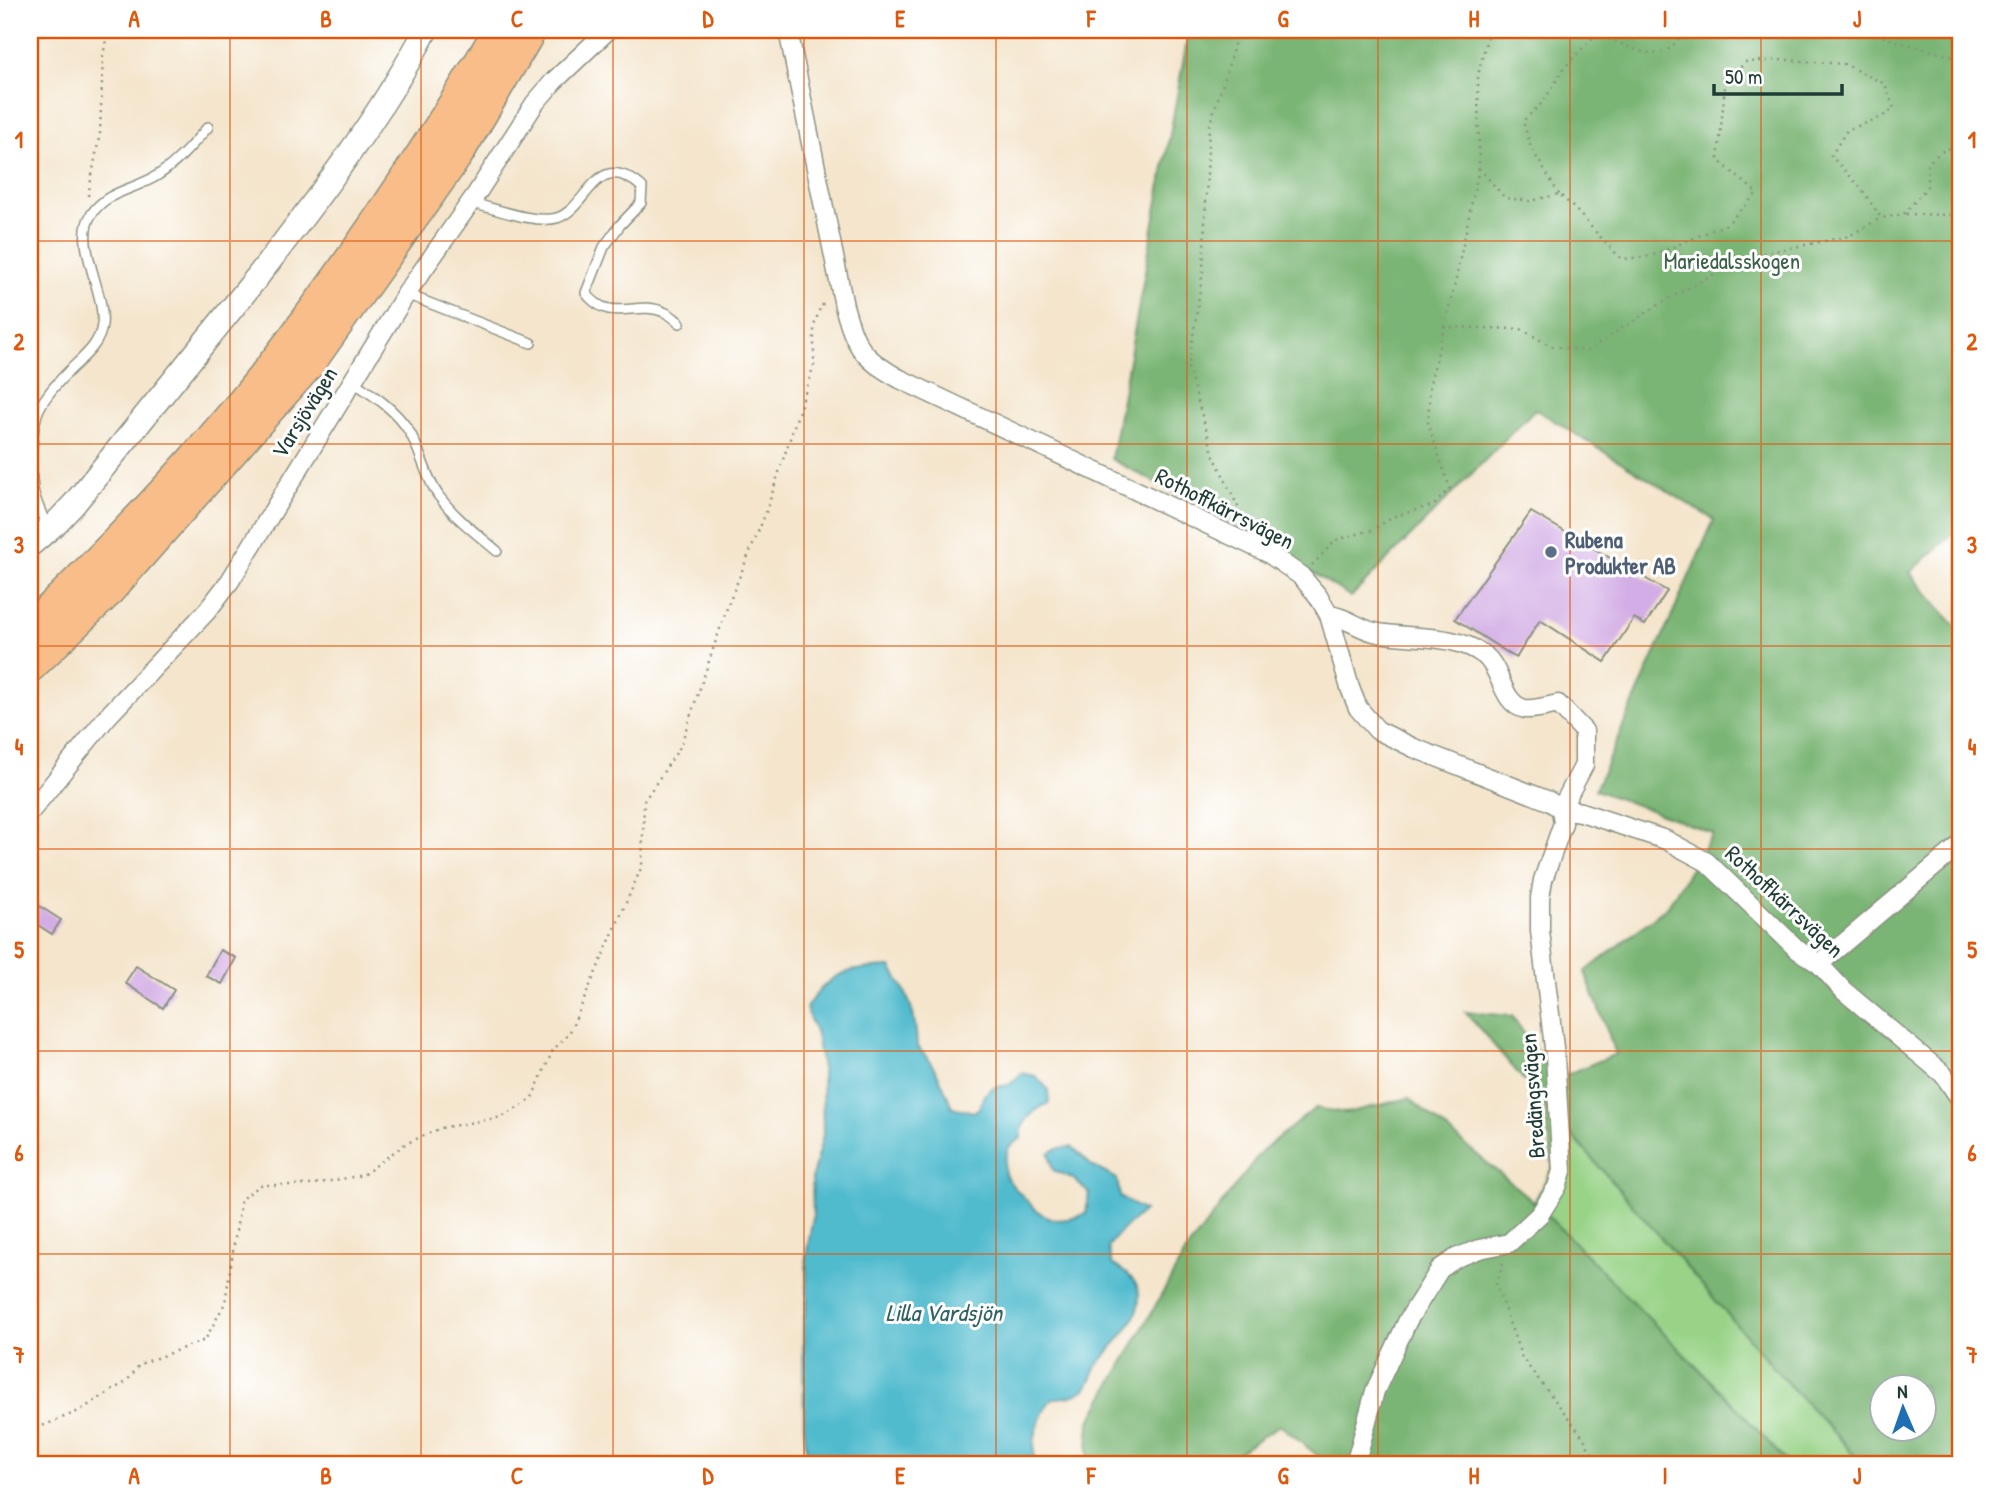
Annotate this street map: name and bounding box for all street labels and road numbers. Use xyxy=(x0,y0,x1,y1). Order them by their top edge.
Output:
street label: Varsjövägen xyxy=(264,360,344,464)
street label: Rothoffkärrsvägen xyxy=(1150,460,1300,556)
street label: Rothoffkärrsvägen xyxy=(1719,838,1851,964)
street label: Bredängsvägen xyxy=(1512,1032,1552,1160)

